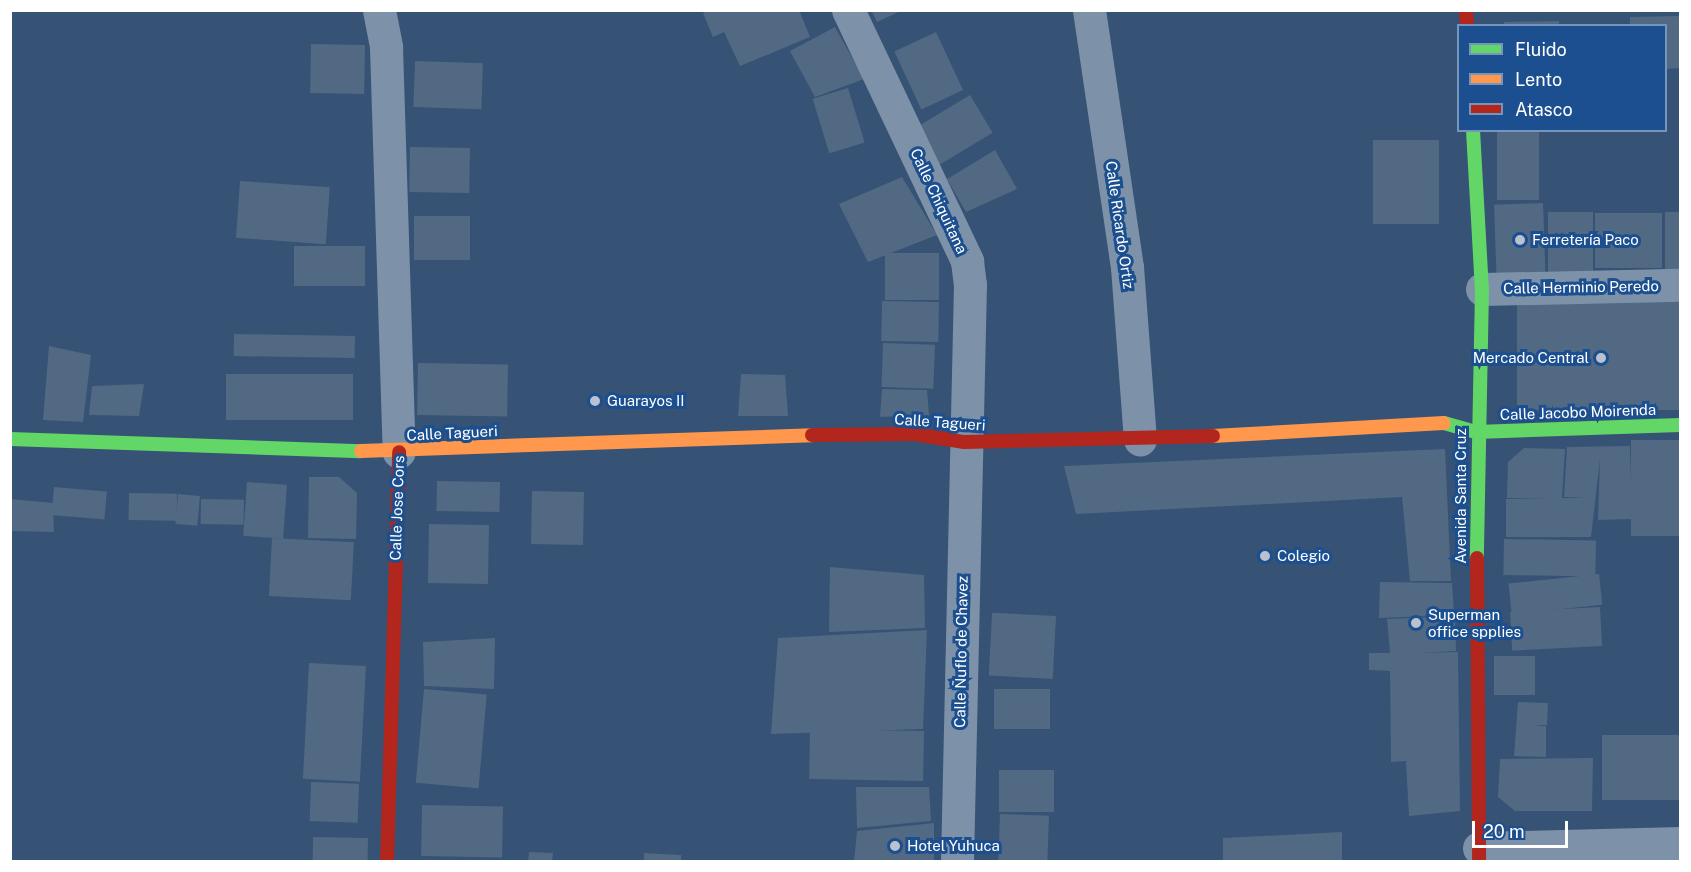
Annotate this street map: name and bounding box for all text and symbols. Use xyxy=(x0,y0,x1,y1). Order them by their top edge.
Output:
legend xyxy=(1457,24,1667,132)
text: Fluido xyxy=(1515,39,1567,60)
text: Lento xyxy=(1515,69,1562,90)
text: Atasco xyxy=(1515,99,1573,120)
street label: Calle Chiquitana xyxy=(907,145,971,257)
street label: Calle Ricardo Ortiz xyxy=(1102,160,1138,290)
place label: Ferretería Paco xyxy=(1532,231,1639,249)
marker: Ferretería Paco xyxy=(1513,233,1527,247)
street label: Calle Herminio Peredo xyxy=(1503,277,1659,297)
place label: Mercado Central xyxy=(1473,349,1589,367)
marker: Mercado Central xyxy=(1594,351,1608,365)
place label: Guarayos II xyxy=(607,392,685,410)
marker: Guarayos II xyxy=(588,394,602,408)
street label: Calle Jacobo Moirenda xyxy=(1499,400,1657,424)
street label: Calle Tagueri xyxy=(894,410,986,434)
street label: Calle Tagueri xyxy=(406,422,498,444)
street label: Avenida Santa Cruz xyxy=(1452,428,1470,564)
street label: Calle Jose Cors xyxy=(386,455,408,561)
place label: Colegio xyxy=(1277,547,1330,565)
marker: Colegio xyxy=(1258,549,1272,563)
street label: Calle Ñuflo de Chavez xyxy=(951,576,971,728)
place label: Superman office spplies xyxy=(1428,605,1521,640)
marker: Superman office spplies xyxy=(1409,616,1423,630)
scale bar xyxy=(1475,809,1571,847)
text: 20 m xyxy=(1483,821,1525,842)
place label: Hotel Yuhuca xyxy=(907,837,1000,855)
marker: Hotel Yuhuca xyxy=(888,839,902,853)

